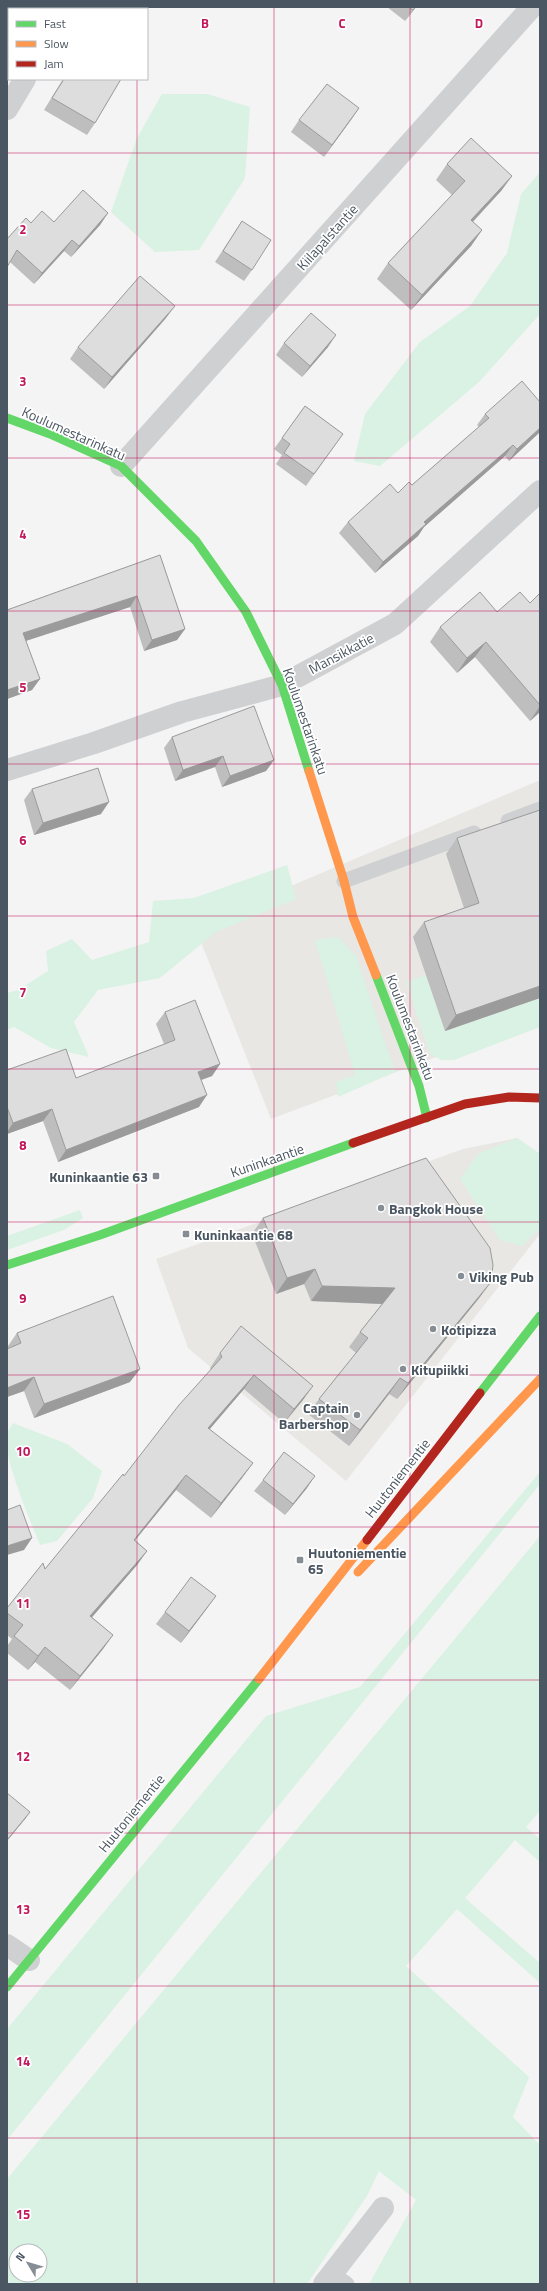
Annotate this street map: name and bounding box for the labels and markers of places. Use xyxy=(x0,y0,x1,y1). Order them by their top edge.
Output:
place label: Kuninkaantie 63 xyxy=(49,1166,148,1187)
marker: Kuninkaantie 63 xyxy=(151,1171,161,1181)
place label: Bangkok House xyxy=(389,1198,483,1219)
marker: Bangkok House xyxy=(376,1203,386,1213)
place label: Kuninkaantie 68 xyxy=(194,1224,293,1245)
marker: Kuninkaantie 68 xyxy=(181,1229,191,1239)
place label: Viking Pub xyxy=(469,1266,534,1287)
marker: Viking Pub xyxy=(456,1271,466,1281)
place label: Kotipizza xyxy=(441,1319,496,1340)
marker: Kotipizza xyxy=(428,1324,438,1334)
place label: Kitupiikki xyxy=(411,1359,469,1380)
marker: Kitupiikki xyxy=(398,1364,408,1374)
place label: Captain Barbershop xyxy=(279,1397,349,1434)
marker: Captain Barbershop xyxy=(352,1410,362,1420)
place label: Huutoniementie 65 xyxy=(308,1542,406,1579)
marker: Huutoniementie 65 xyxy=(295,1555,305,1565)

